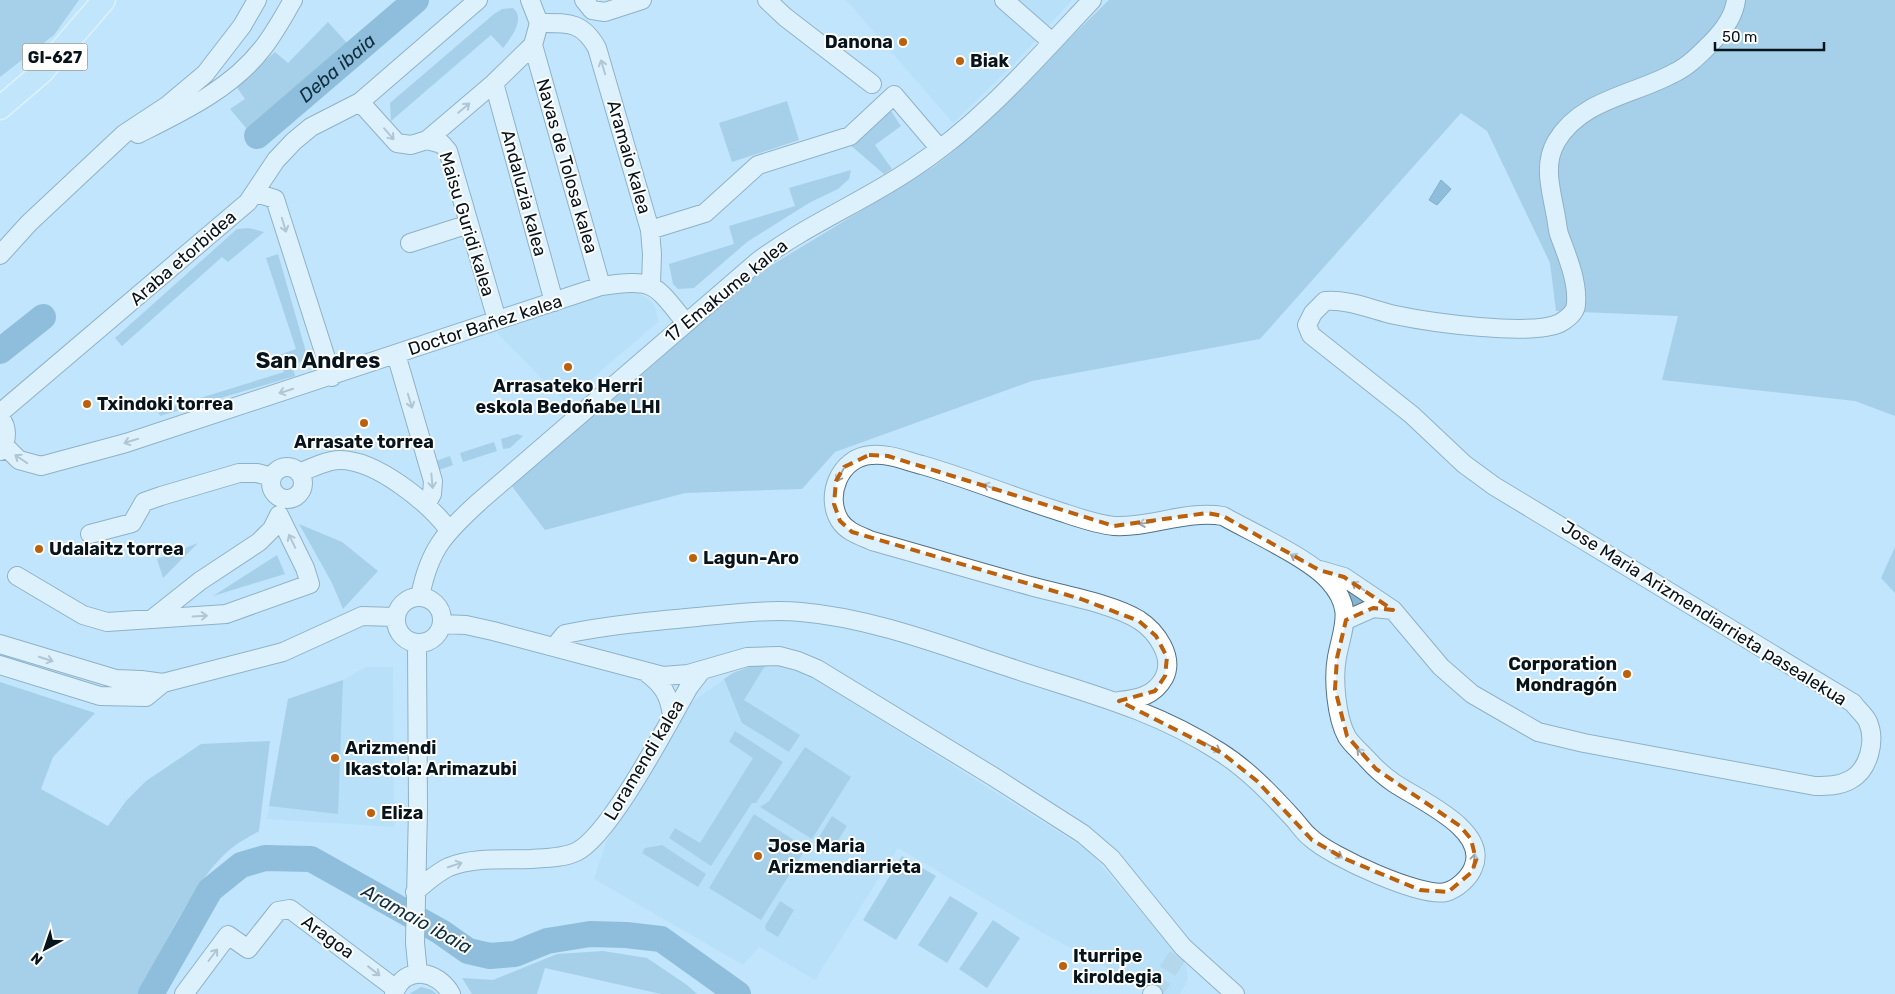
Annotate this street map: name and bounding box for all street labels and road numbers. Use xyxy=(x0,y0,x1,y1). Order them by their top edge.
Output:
road number: GI-627 xyxy=(22,44,88,70)
street label: Navas de Tolosa kalea xyxy=(532,76,602,256)
street label: Aramaio kalea xyxy=(602,98,656,216)
street label: Andaluzia kalea xyxy=(497,127,551,259)
street label: Maisu Guridi kalea xyxy=(435,149,499,299)
street label: Araba etorbidea xyxy=(125,206,241,310)
street label: 17 Emakume kalea xyxy=(660,235,792,347)
street label: Doctor Bañez kalea xyxy=(405,290,565,360)
street label: Jose Maria Arizmendiarrieta pasealekua xyxy=(1557,515,1851,711)
street label: Loramendi kalea xyxy=(599,696,689,824)
street label: Aragoa xyxy=(297,911,359,963)

